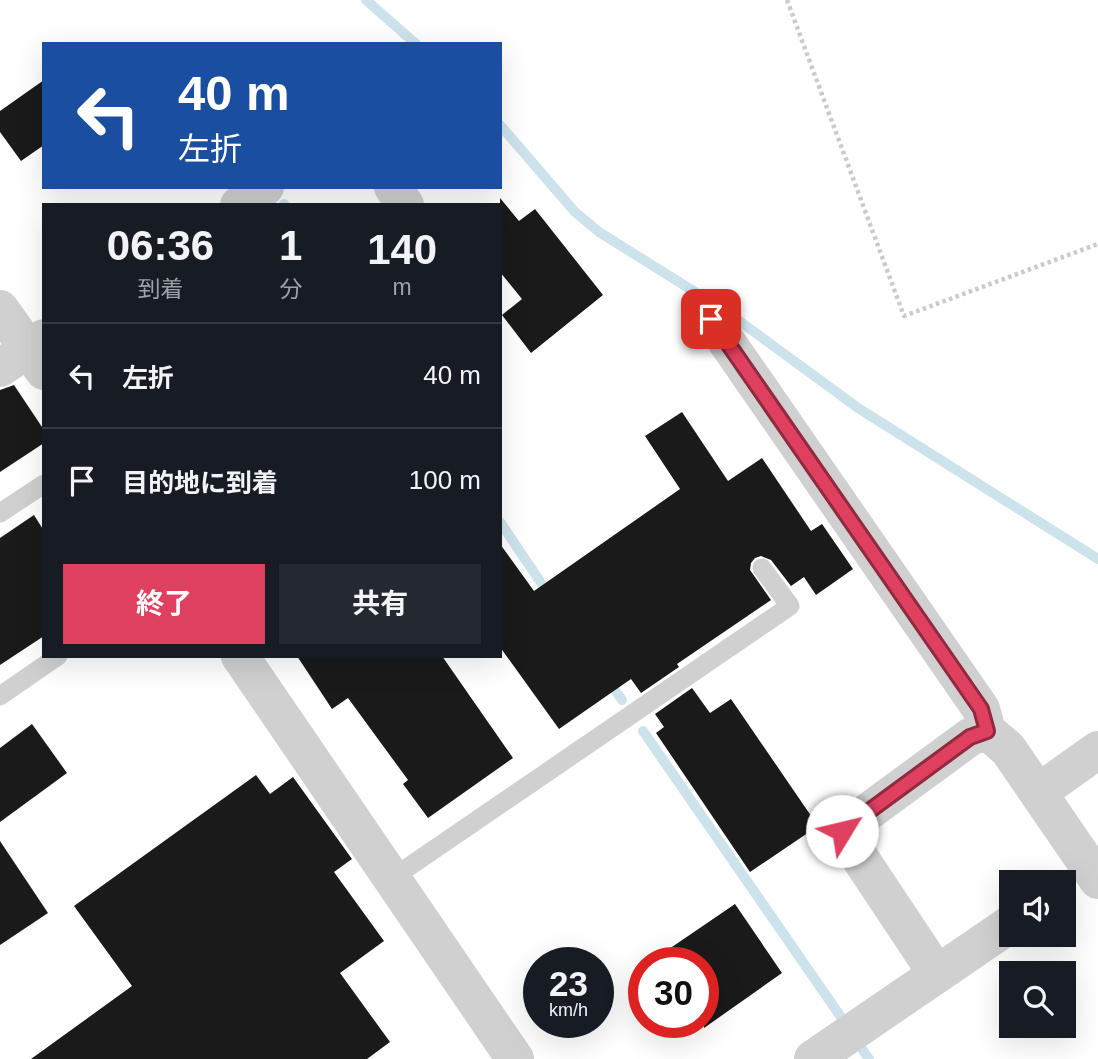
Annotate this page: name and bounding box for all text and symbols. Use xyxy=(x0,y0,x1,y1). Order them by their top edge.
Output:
text: 40 m xyxy=(178,66,290,120)
icon: left xyxy=(63,70,154,161)
text: 左折 xyxy=(178,131,242,167)
text: 06:36 xyxy=(107,222,214,269)
text: 1 xyxy=(279,222,302,269)
text: 140 xyxy=(367,226,437,273)
text: m xyxy=(393,274,412,300)
text: 到着 xyxy=(137,276,183,302)
text: 分 xyxy=(279,276,302,302)
pin xyxy=(681,289,741,349)
icon: arrive xyxy=(692,300,730,338)
icon: left xyxy=(63,357,101,395)
text: 40 m xyxy=(423,360,481,390)
text: 左折 xyxy=(122,363,174,393)
icon: arrive xyxy=(63,462,101,500)
text: 100 m xyxy=(409,465,481,495)
text: 目的地に到着 xyxy=(122,468,278,498)
button: 終了 xyxy=(63,564,265,644)
button: 共有 xyxy=(279,564,481,644)
position arrow xyxy=(805,794,879,868)
map controls xyxy=(999,870,1076,1038)
button: sound xyxy=(999,870,1076,947)
speed limit sign: 30 xyxy=(628,947,719,1038)
button: search xyxy=(999,961,1076,1038)
text: 23 xyxy=(549,964,588,1003)
text: km/h xyxy=(549,1000,588,1020)

